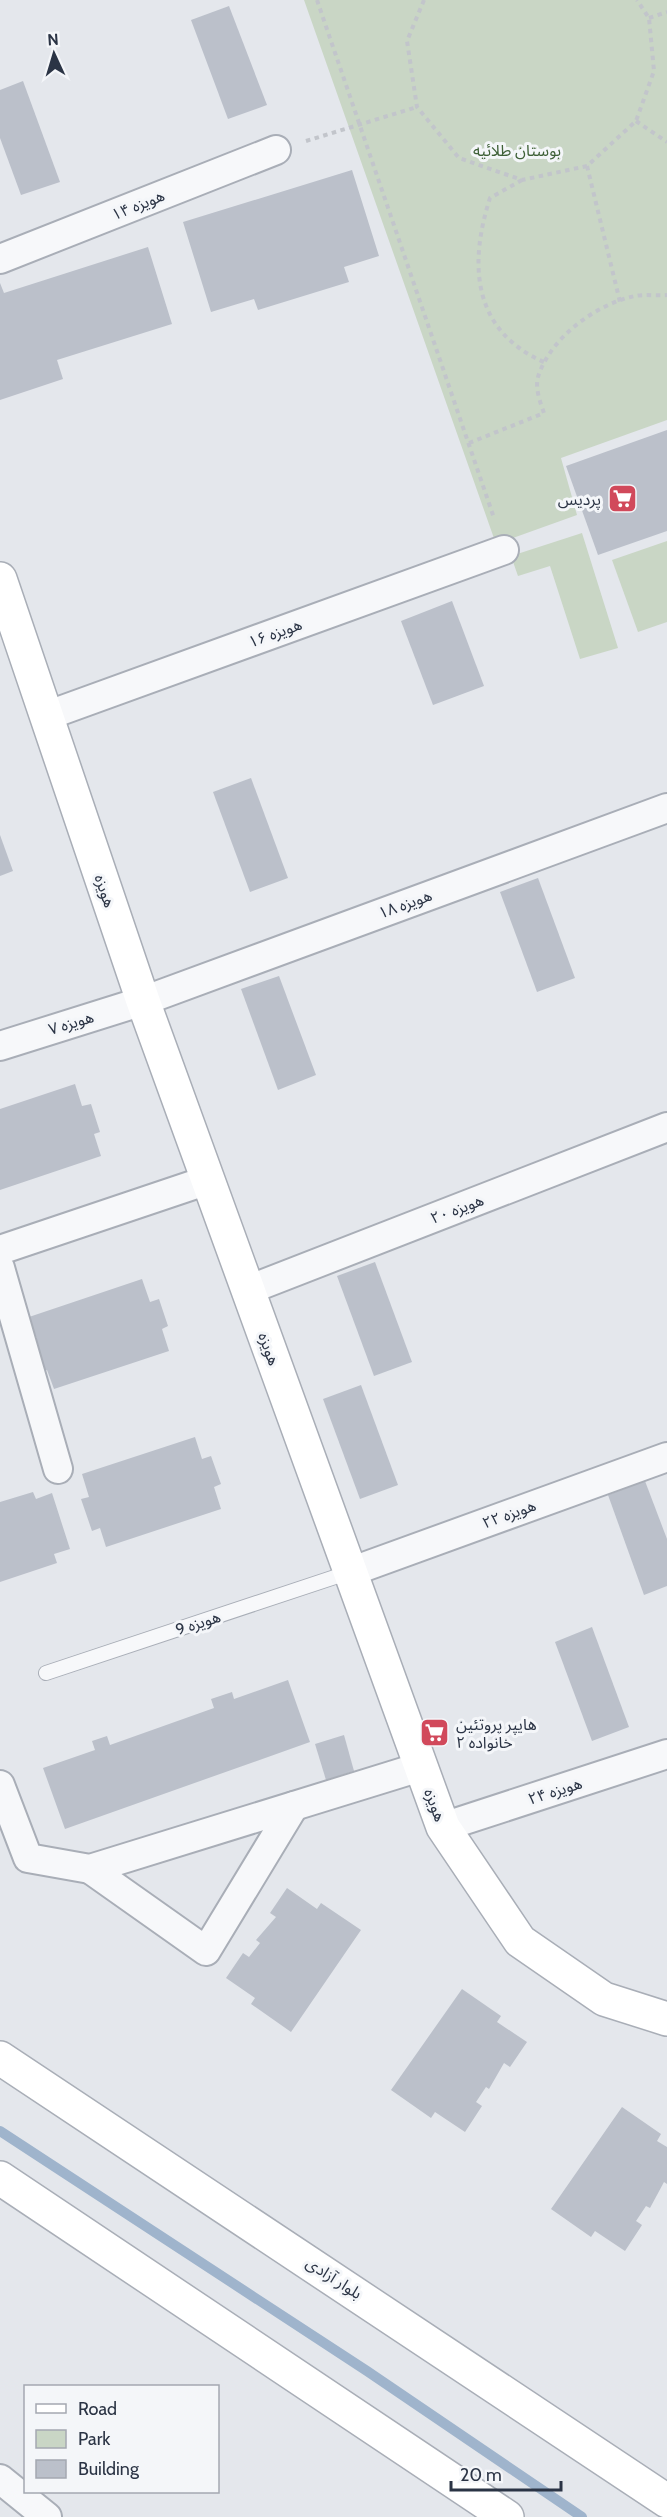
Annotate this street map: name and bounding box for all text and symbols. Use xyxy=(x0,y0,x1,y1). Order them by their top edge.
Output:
north arrow xyxy=(24,24,84,84)
text: N xyxy=(47,30,59,49)
park label: بوستان طلائیه xyxy=(473,141,561,160)
street label: هویزه ۱۴ xyxy=(109,186,167,224)
supermarket icon: پردیس xyxy=(606,483,638,515)
place label: پردیس xyxy=(558,490,601,510)
street label: هویزه ‍۱۶ xyxy=(246,615,304,651)
street label: هویزه xyxy=(91,872,119,910)
street label: هویزه ‍۱۸ xyxy=(376,886,434,922)
street label: هویزه ۷ xyxy=(46,1007,96,1039)
street label: هویزه ‍۲۰ xyxy=(428,1190,486,1228)
street label: هویزه xyxy=(254,1330,284,1368)
street label: هویزه ‍۲۲ xyxy=(480,1496,538,1532)
street label: هویزه 9 xyxy=(173,1607,223,1639)
place label: هایپر پروتئین خانواده ۲ xyxy=(456,1715,537,1752)
supermarket icon: هایپر پروتئین خانواده ۲ xyxy=(419,1717,451,1749)
street label: هویزه ‍۲۴ xyxy=(526,1773,584,1809)
street label: هویزه xyxy=(420,1786,450,1824)
street label: بلوار آزادی xyxy=(302,2253,366,2303)
legend xyxy=(24,2385,219,2493)
text: Road xyxy=(78,2398,117,2420)
text: Park xyxy=(78,2428,111,2450)
scale bar xyxy=(451,2454,560,2492)
text: Building xyxy=(78,2458,140,2480)
text: 20 m xyxy=(460,2464,502,2486)

